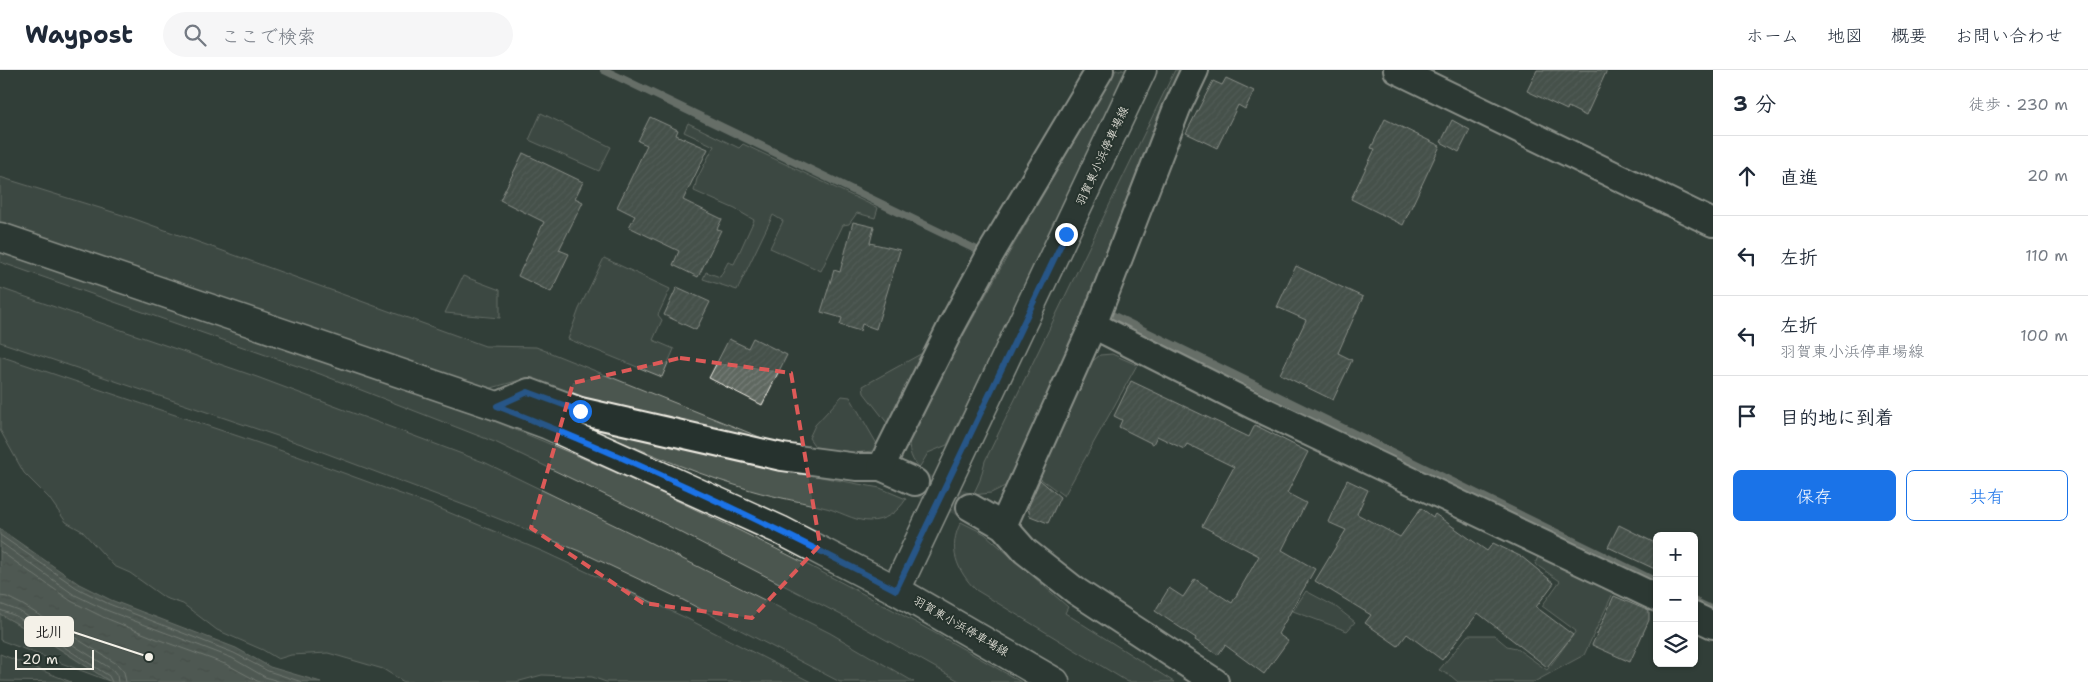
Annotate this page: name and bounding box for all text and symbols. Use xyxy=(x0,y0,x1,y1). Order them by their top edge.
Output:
search box xyxy=(163,12,513,57)
text: Waypost xyxy=(25,19,133,51)
icon: search xyxy=(181,21,209,49)
text: ここで検索 xyxy=(221,24,316,49)
text: ホーム xyxy=(1746,24,1799,48)
text: 地図 xyxy=(1827,24,1863,48)
text: 概要 xyxy=(1891,24,1927,48)
text: お問い合わせ xyxy=(1955,24,2063,48)
text: 3 分 xyxy=(1733,90,1776,118)
text: 徒歩 · 230 m xyxy=(1969,94,2068,115)
street label: 羽賀東小浜停車場線 xyxy=(1072,104,1132,208)
icon: ahead xyxy=(1733,162,1761,190)
text: 直進 xyxy=(1780,165,1818,190)
text: 20 m xyxy=(2027,165,2068,186)
route end xyxy=(1055,223,1078,246)
icon: left xyxy=(1733,242,1761,270)
text: 左折 xyxy=(1780,245,1818,270)
text: 110 m xyxy=(2025,245,2068,266)
text: 左折 xyxy=(1780,313,1818,338)
icon: left xyxy=(1733,322,1761,350)
text: 100 m xyxy=(2020,325,2068,346)
text: 羽賀東小浜停車場線 xyxy=(1780,341,1924,362)
route start xyxy=(569,400,592,423)
icon: arrive xyxy=(1733,402,1761,430)
text: 目的地に到着 xyxy=(1780,405,1894,430)
button: 保存 xyxy=(1733,470,1896,521)
button: 共有 xyxy=(1906,470,2068,521)
map controls xyxy=(1653,532,1698,667)
button: + xyxy=(1653,532,1698,577)
button: − xyxy=(1653,577,1698,622)
street label: 羽賀東小浜停車場線 xyxy=(910,592,1012,660)
callout: 北川 xyxy=(25,617,73,646)
button: layers xyxy=(1653,622,1698,667)
text: 北川 xyxy=(35,623,63,641)
scale bar xyxy=(15,647,94,670)
text: 20 m xyxy=(22,650,58,668)

